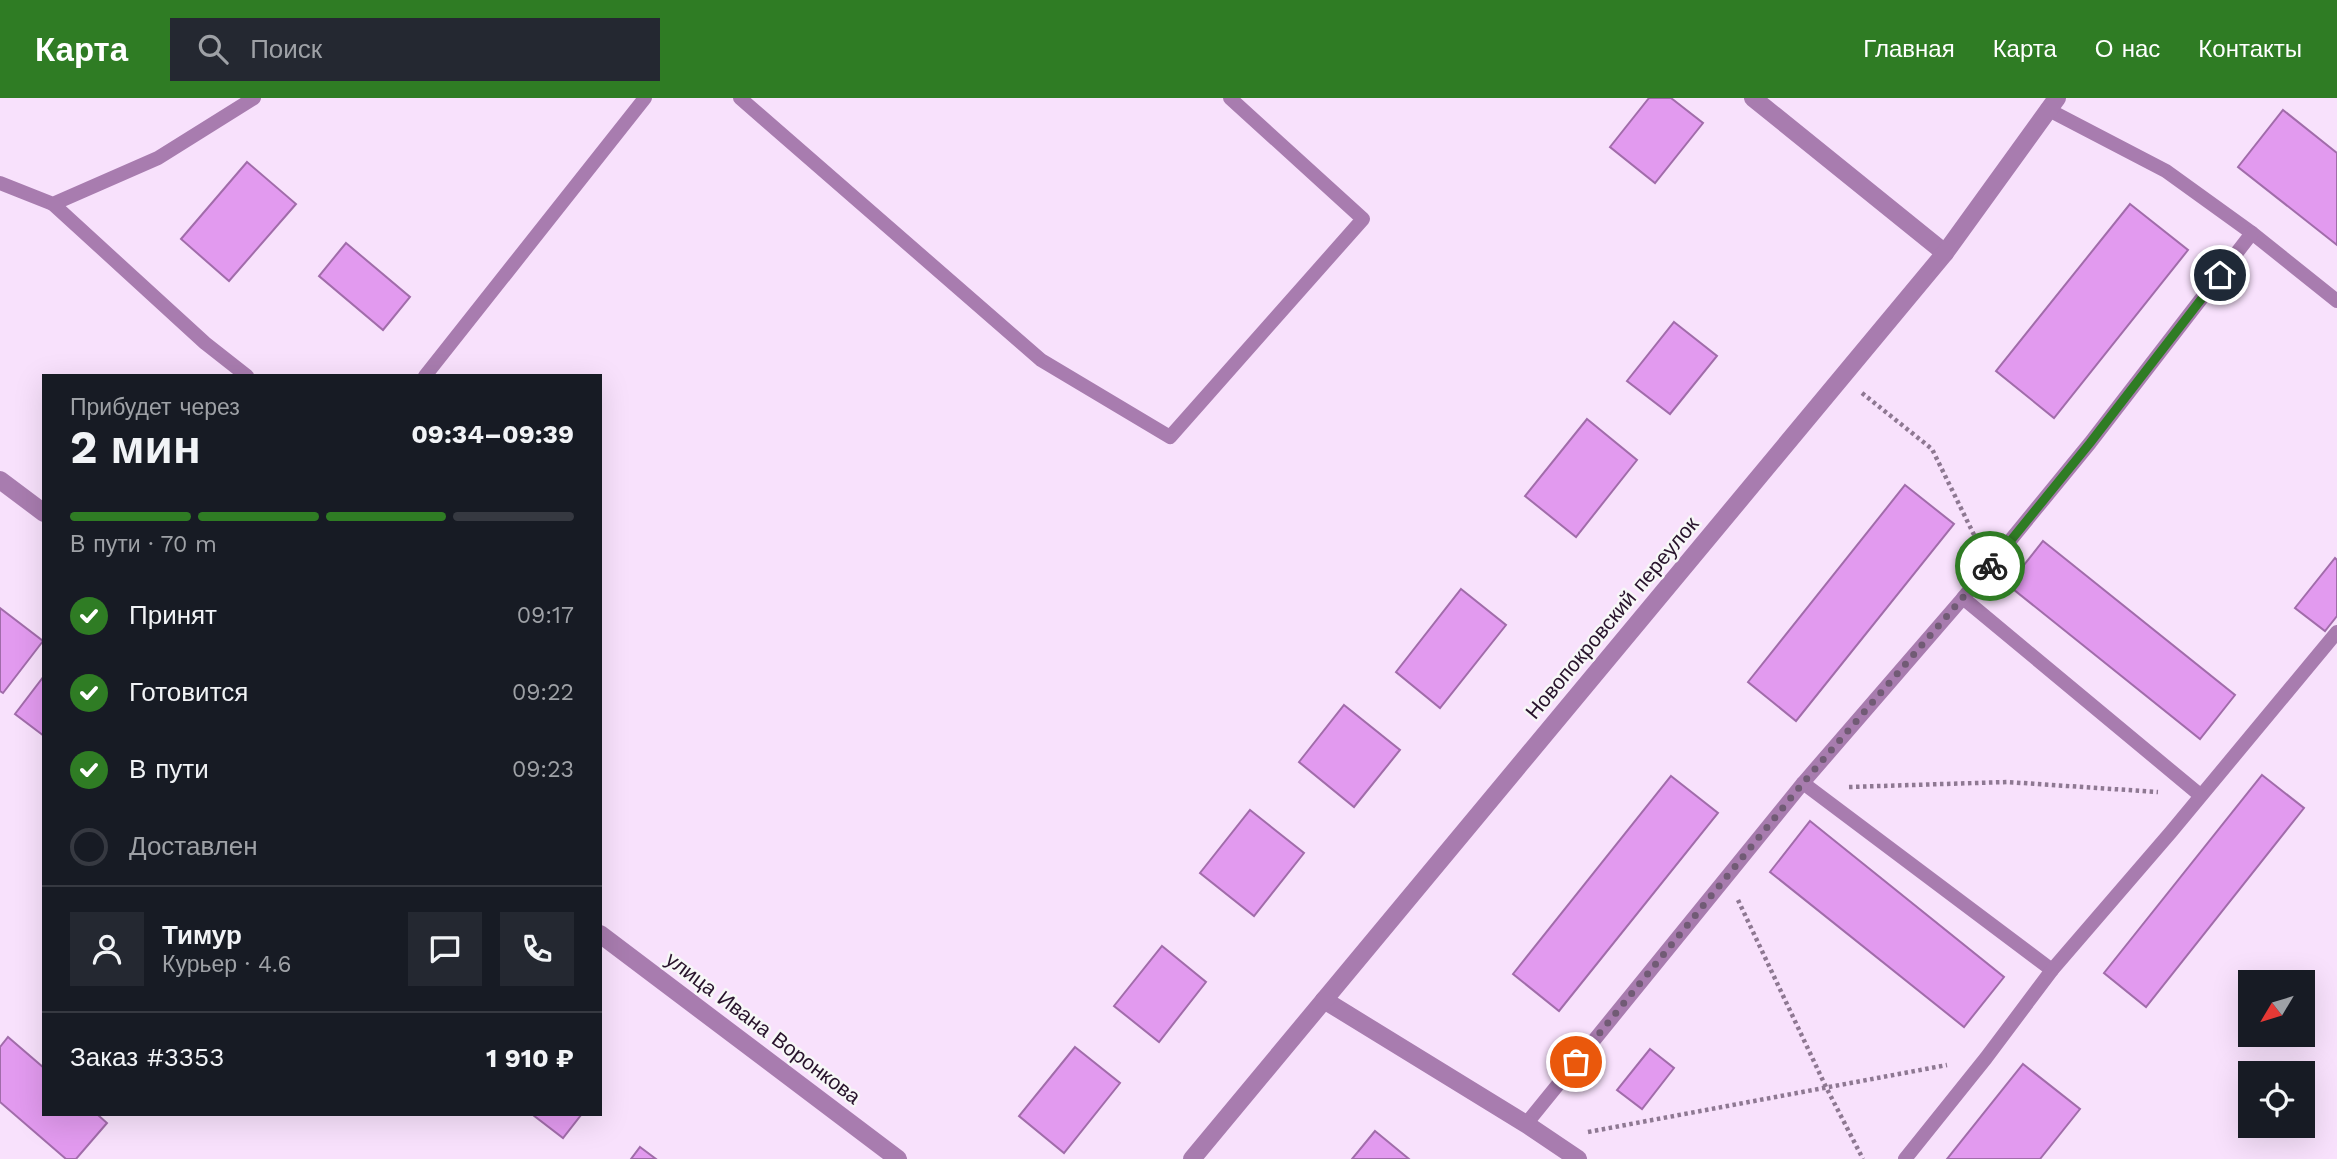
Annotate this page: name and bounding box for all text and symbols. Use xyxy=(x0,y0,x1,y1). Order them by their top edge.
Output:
search box xyxy=(170,18,660,81)
text: Карта xyxy=(35,30,128,69)
icon: search xyxy=(194,30,232,68)
text: Поиск xyxy=(250,34,322,64)
text: Главная xyxy=(1863,35,1955,63)
text: Карта xyxy=(1993,35,2057,63)
text: О нас xyxy=(2095,35,2160,63)
text: Контакты xyxy=(2198,35,2302,63)
pin xyxy=(2190,245,2250,305)
icon: home xyxy=(2201,256,2239,294)
text: Прибудет через xyxy=(70,394,240,421)
text: 09:34–09:39 xyxy=(411,419,574,449)
text: 2 мин xyxy=(70,420,201,474)
street label: Новопокровский переулок xyxy=(1520,511,1704,724)
text: В пути · 70 m xyxy=(70,531,217,558)
courier xyxy=(1955,531,2025,601)
icon: bike xyxy=(1971,547,2009,585)
icon: check xyxy=(70,597,108,635)
text: Принят xyxy=(129,600,217,630)
text: 09:17 xyxy=(517,602,574,629)
icon: check xyxy=(70,674,108,712)
text: Готовится xyxy=(129,677,248,707)
text: 09:22 xyxy=(512,679,574,706)
icon: check xyxy=(70,751,108,789)
text: В пути xyxy=(129,754,209,784)
text: 09:23 xyxy=(512,756,574,783)
text: Доставлен xyxy=(129,831,258,861)
button: person xyxy=(70,912,144,986)
button: chat xyxy=(408,912,482,986)
button: phone xyxy=(500,912,574,986)
text: Тимур xyxy=(162,920,242,950)
street label: улица Ивана Воронкова xyxy=(661,946,866,1109)
text: Курьер · 4.6 xyxy=(162,951,291,978)
north arrow xyxy=(2238,970,2315,1046)
map controls xyxy=(2238,970,2315,1138)
pin xyxy=(1546,1032,1606,1092)
text: Заказ #3353 xyxy=(70,1042,224,1072)
text: 1 910 ₽ xyxy=(486,1043,574,1073)
icon: bag xyxy=(1557,1043,1595,1081)
button: locate xyxy=(2238,1061,2315,1138)

